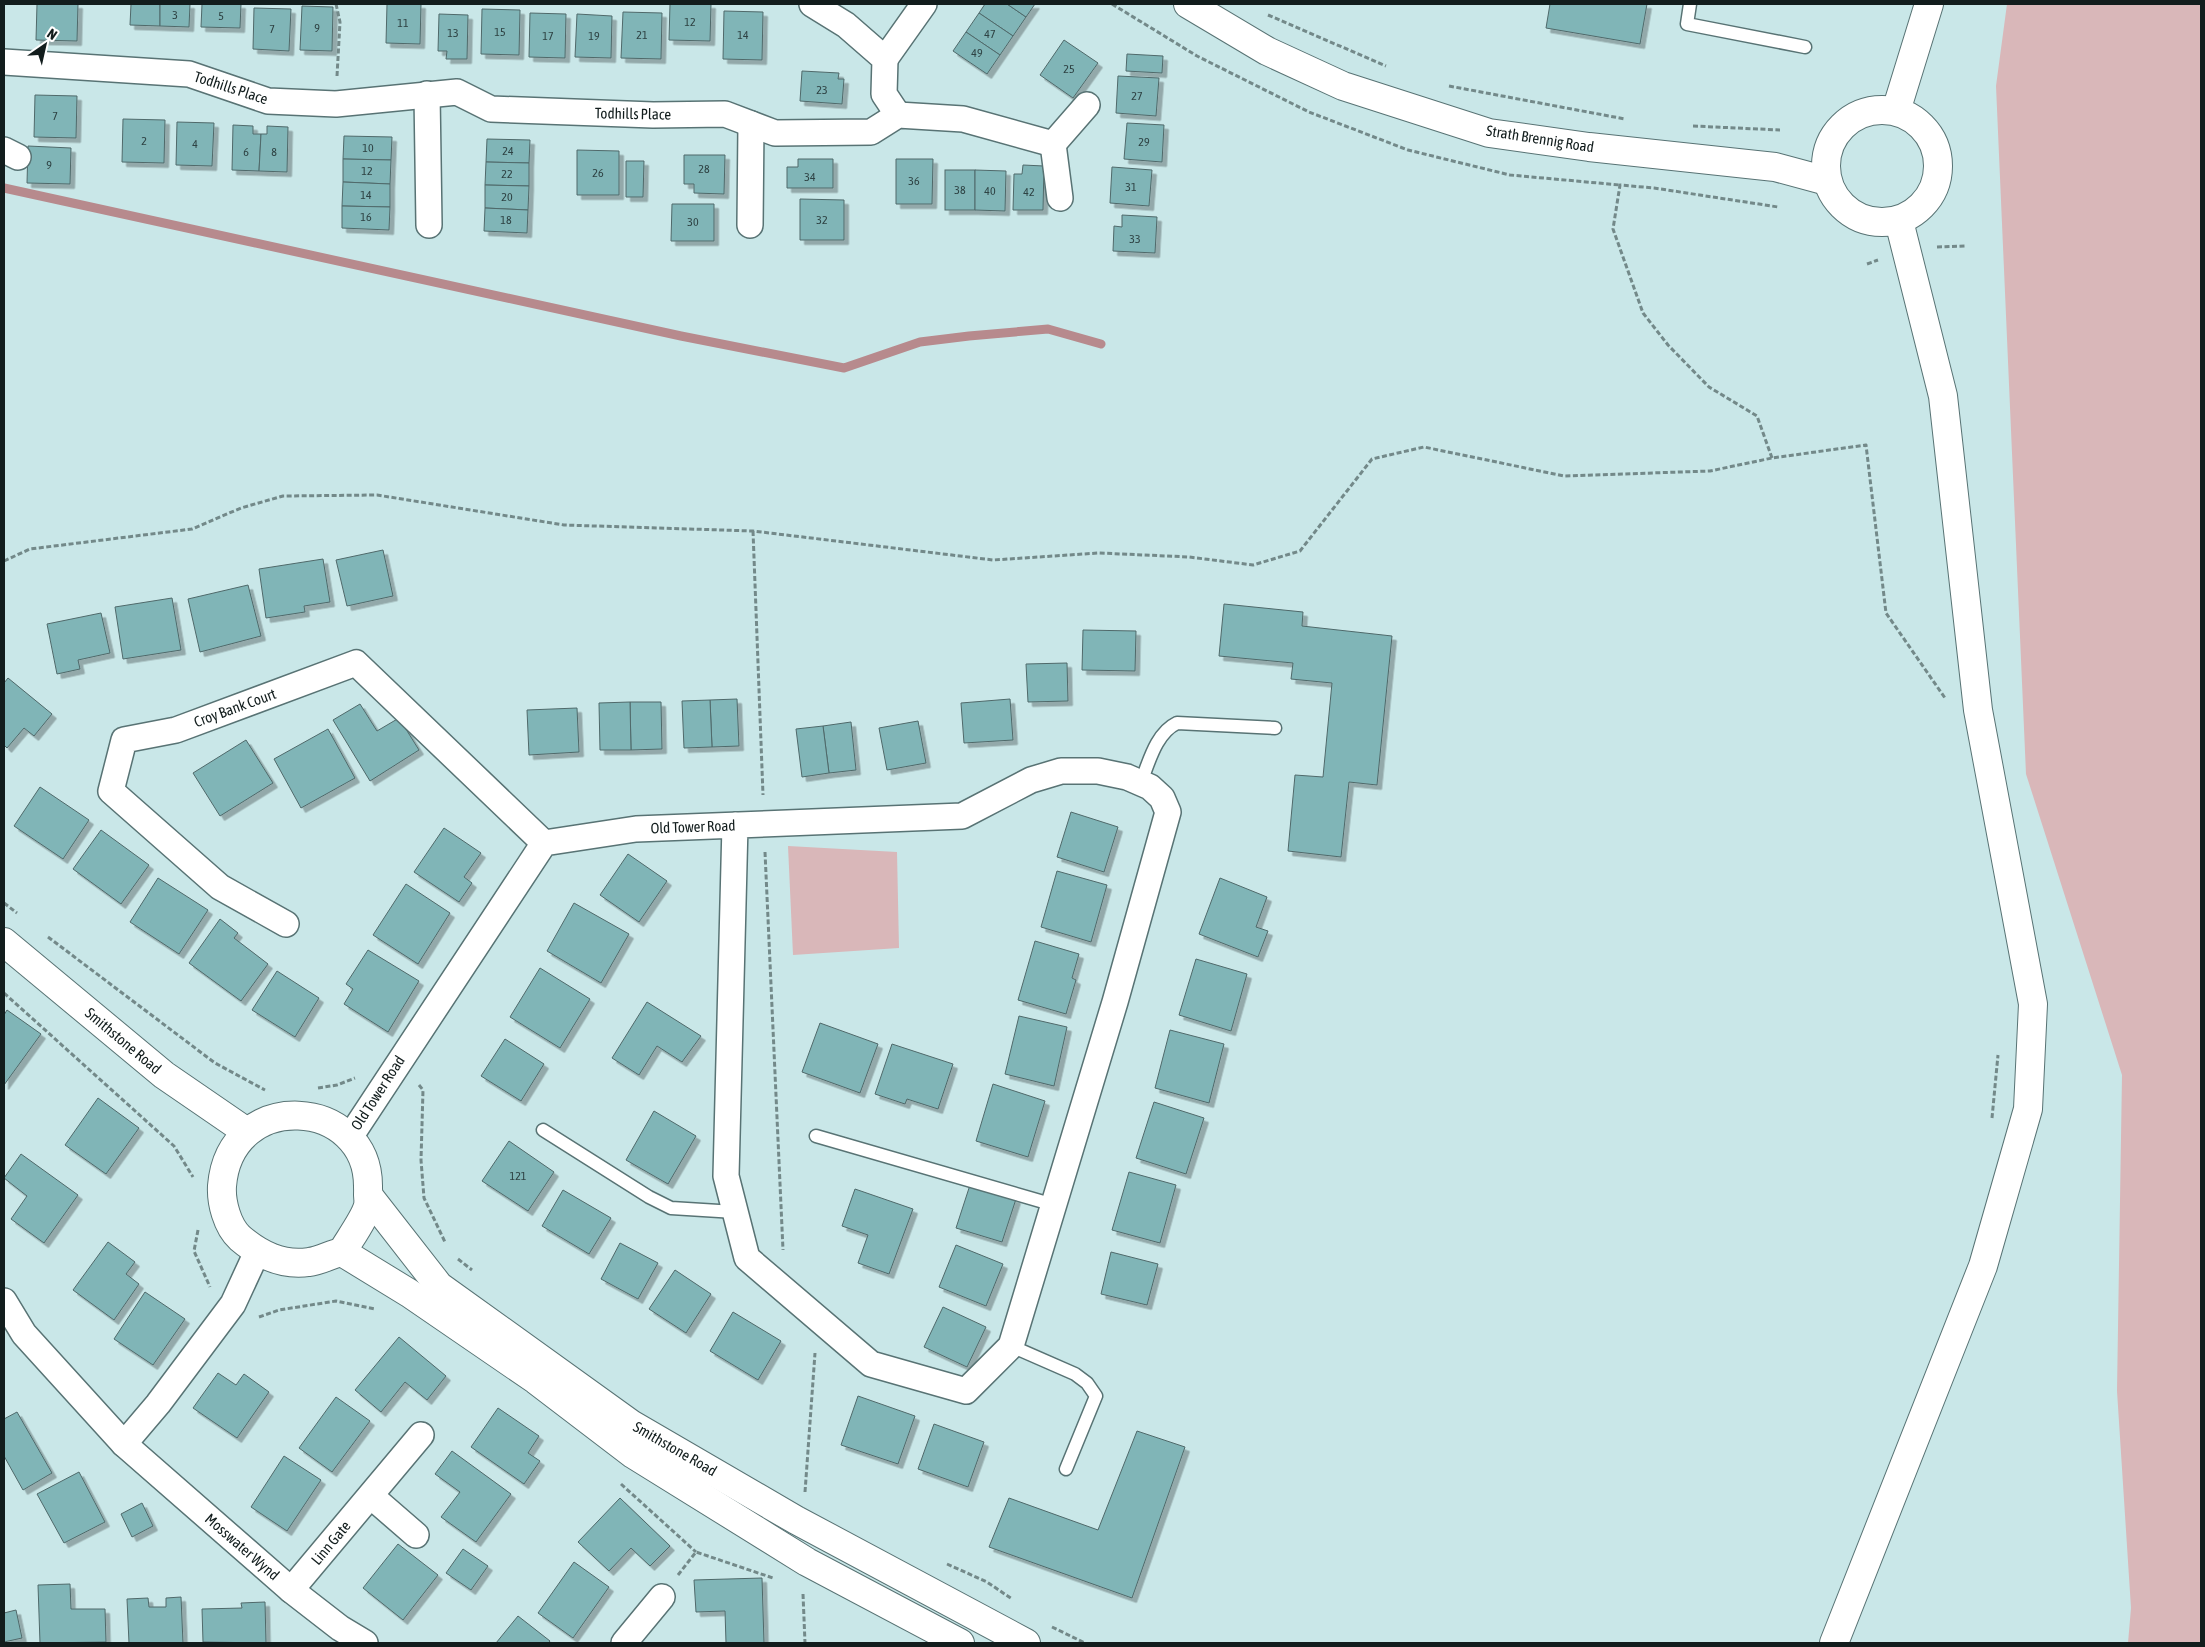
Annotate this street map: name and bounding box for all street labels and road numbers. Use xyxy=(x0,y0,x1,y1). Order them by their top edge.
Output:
street label: Todhills Place xyxy=(192,68,270,107)
street label: Todhills Place xyxy=(595,104,672,123)
street label: Strath Brennig Road xyxy=(1485,122,1595,155)
street label: Croy Bank Court xyxy=(192,685,278,730)
street label: Old Tower Road xyxy=(650,817,736,836)
street label: Smithstone Road xyxy=(82,1004,165,1077)
street label: Old Tower Road xyxy=(347,1052,408,1133)
street label: Smithstone Road xyxy=(631,1418,720,1479)
street label: Mosswater Wynd xyxy=(202,1510,283,1583)
street label: Linn Gate xyxy=(307,1517,354,1568)

